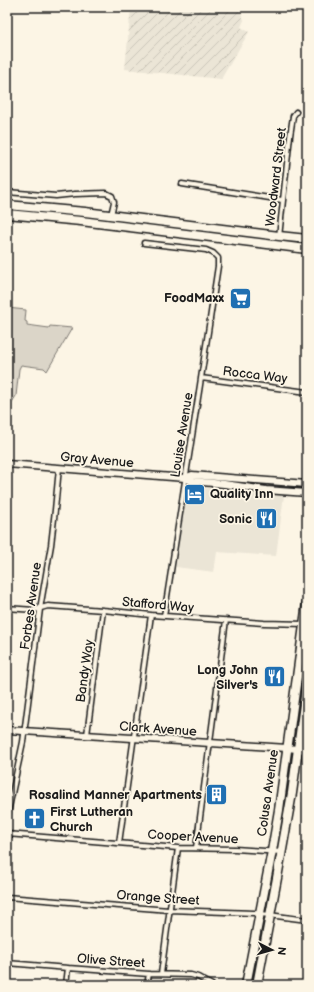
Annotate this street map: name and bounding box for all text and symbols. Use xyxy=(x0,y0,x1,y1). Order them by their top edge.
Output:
street label: Woodward Street xyxy=(262,127,290,227)
supermarket icon: FoodMaxx xyxy=(227,285,253,311)
place label: FoodMaxx xyxy=(164,290,224,306)
street label: Rocca Way xyxy=(222,363,288,387)
street label: Louise Avenue xyxy=(167,391,197,479)
street label: Gray Avenue xyxy=(60,449,135,471)
hotel icon: Quality Inn xyxy=(182,481,208,507)
place label: Quality Inn xyxy=(210,486,273,502)
restaurant icon: Sonic xyxy=(254,506,280,532)
place label: Sonic xyxy=(219,511,252,527)
street label: Forbes Avenue xyxy=(17,561,45,651)
street label: Stafford Way xyxy=(121,594,195,616)
street label: Bandy Way xyxy=(73,638,97,704)
place label: Long John Silver's xyxy=(197,662,258,693)
restaurant icon: Long John Silver's xyxy=(261,664,287,690)
street label: Clark Avenue xyxy=(119,718,198,740)
street label: Colusa Avenue xyxy=(254,748,282,838)
building icon: Rosalind Manner Apartments xyxy=(204,782,230,808)
place label: Rosalind Manner Apartments xyxy=(29,787,202,803)
place label: First Lutheran Church xyxy=(50,804,133,835)
church icon: First Lutheran Church xyxy=(22,806,48,832)
street label: Cooper Avenue xyxy=(147,827,239,847)
street label: Orange Street xyxy=(116,887,200,909)
north arrow xyxy=(252,930,292,970)
text: N xyxy=(275,946,288,956)
street label: Olive Street xyxy=(76,951,146,971)

